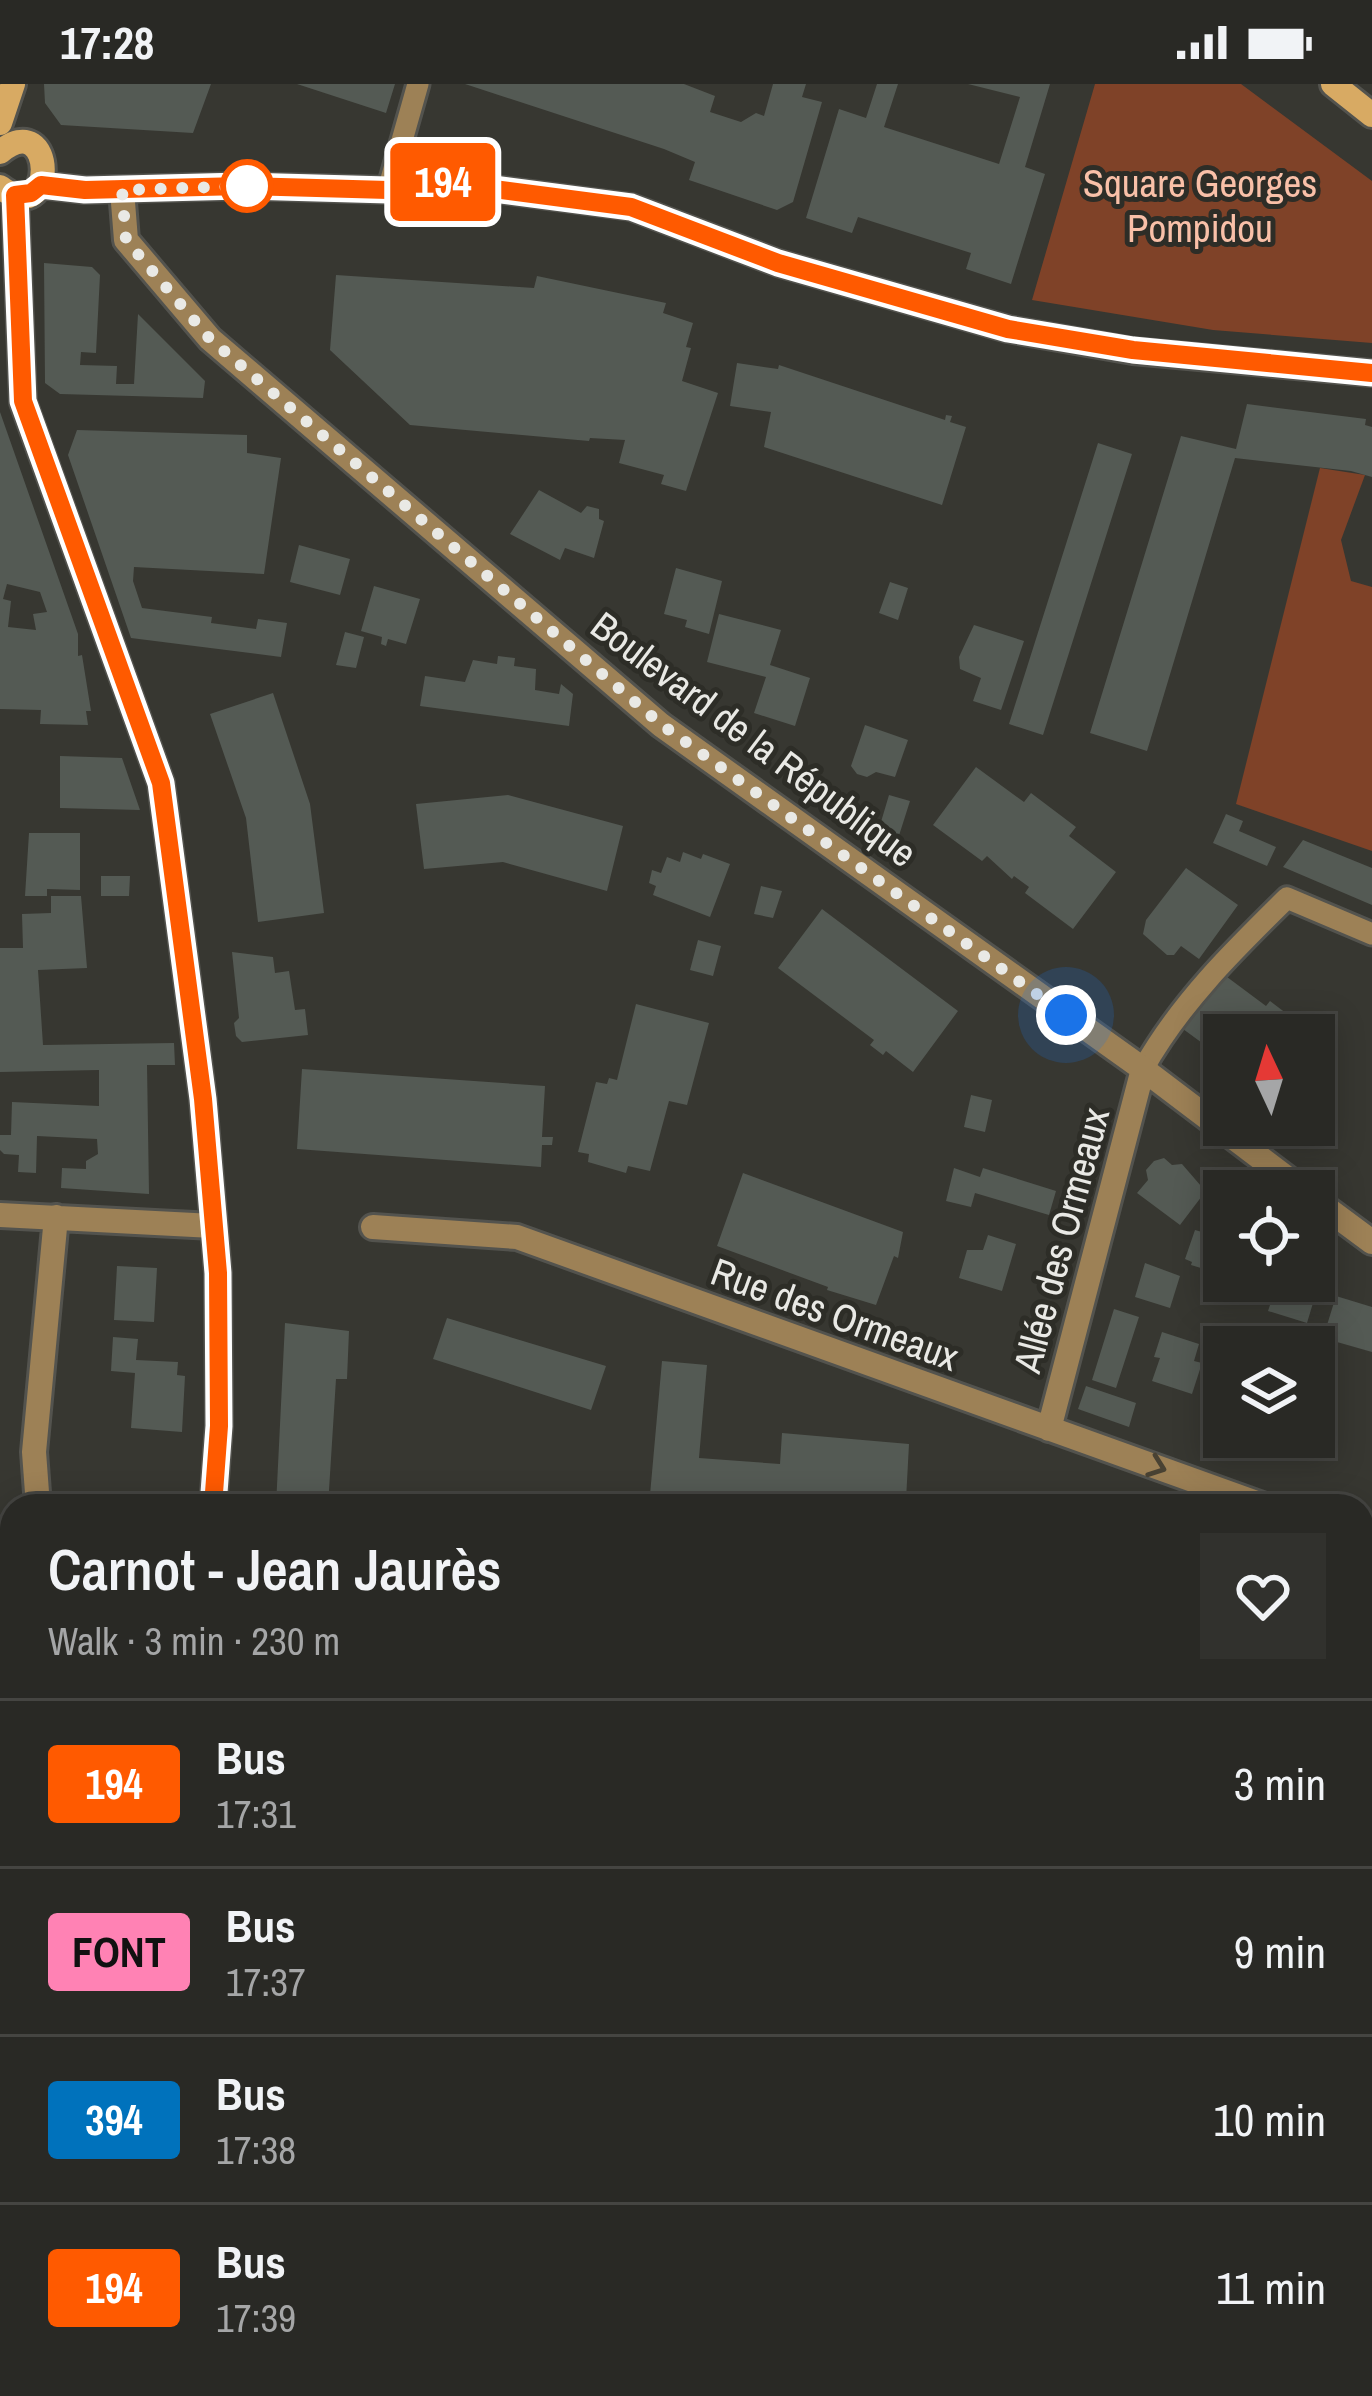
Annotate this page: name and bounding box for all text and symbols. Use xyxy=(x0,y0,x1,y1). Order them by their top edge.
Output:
text: 17:28 xyxy=(60,12,154,73)
line badge: 194 xyxy=(374,143,512,221)
text: 194 xyxy=(414,154,472,210)
park label: Square Georges Pompidou xyxy=(1083,157,1317,254)
unlabelled marker xyxy=(222,161,272,211)
street label: Boulevard de la République xyxy=(581,599,927,879)
your location xyxy=(1036,985,1096,1045)
north arrow xyxy=(1203,1014,1335,1146)
map controls xyxy=(1203,1014,1335,1458)
street label: Allée des Ormeaux xyxy=(1000,1102,1121,1379)
button: locate xyxy=(1203,1170,1335,1302)
street label: Rue des Ormeaux xyxy=(704,1245,966,1383)
button: layers xyxy=(1203,1326,1335,1458)
one-way arrow xyxy=(1145,1453,1166,1477)
text: Carnot - Jean Jaurès xyxy=(48,1531,502,1608)
button: heart xyxy=(1200,1533,1326,1659)
text: Walk · 3 min · 230 m xyxy=(48,1615,340,1667)
text: Bus xyxy=(216,1727,286,1788)
text: 3 min xyxy=(1234,1753,1326,1814)
text: 194 xyxy=(85,1756,143,1812)
text: 17:31 xyxy=(216,1788,296,1840)
text: Bus xyxy=(226,1895,295,1956)
text: 9 min xyxy=(1234,1921,1326,1982)
text: FONT xyxy=(72,1924,166,1980)
text: 17:37 xyxy=(226,1956,306,2008)
text: Bus xyxy=(216,2063,286,2124)
text: 10 min xyxy=(1213,2089,1326,2150)
text: 394 xyxy=(85,2092,143,2148)
text: 17:38 xyxy=(216,2124,296,2176)
text: Bus xyxy=(216,2231,286,2292)
text: 11 min xyxy=(1216,2257,1326,2318)
text: 194 xyxy=(85,2260,143,2316)
text: 17:39 xyxy=(216,2292,296,2344)

